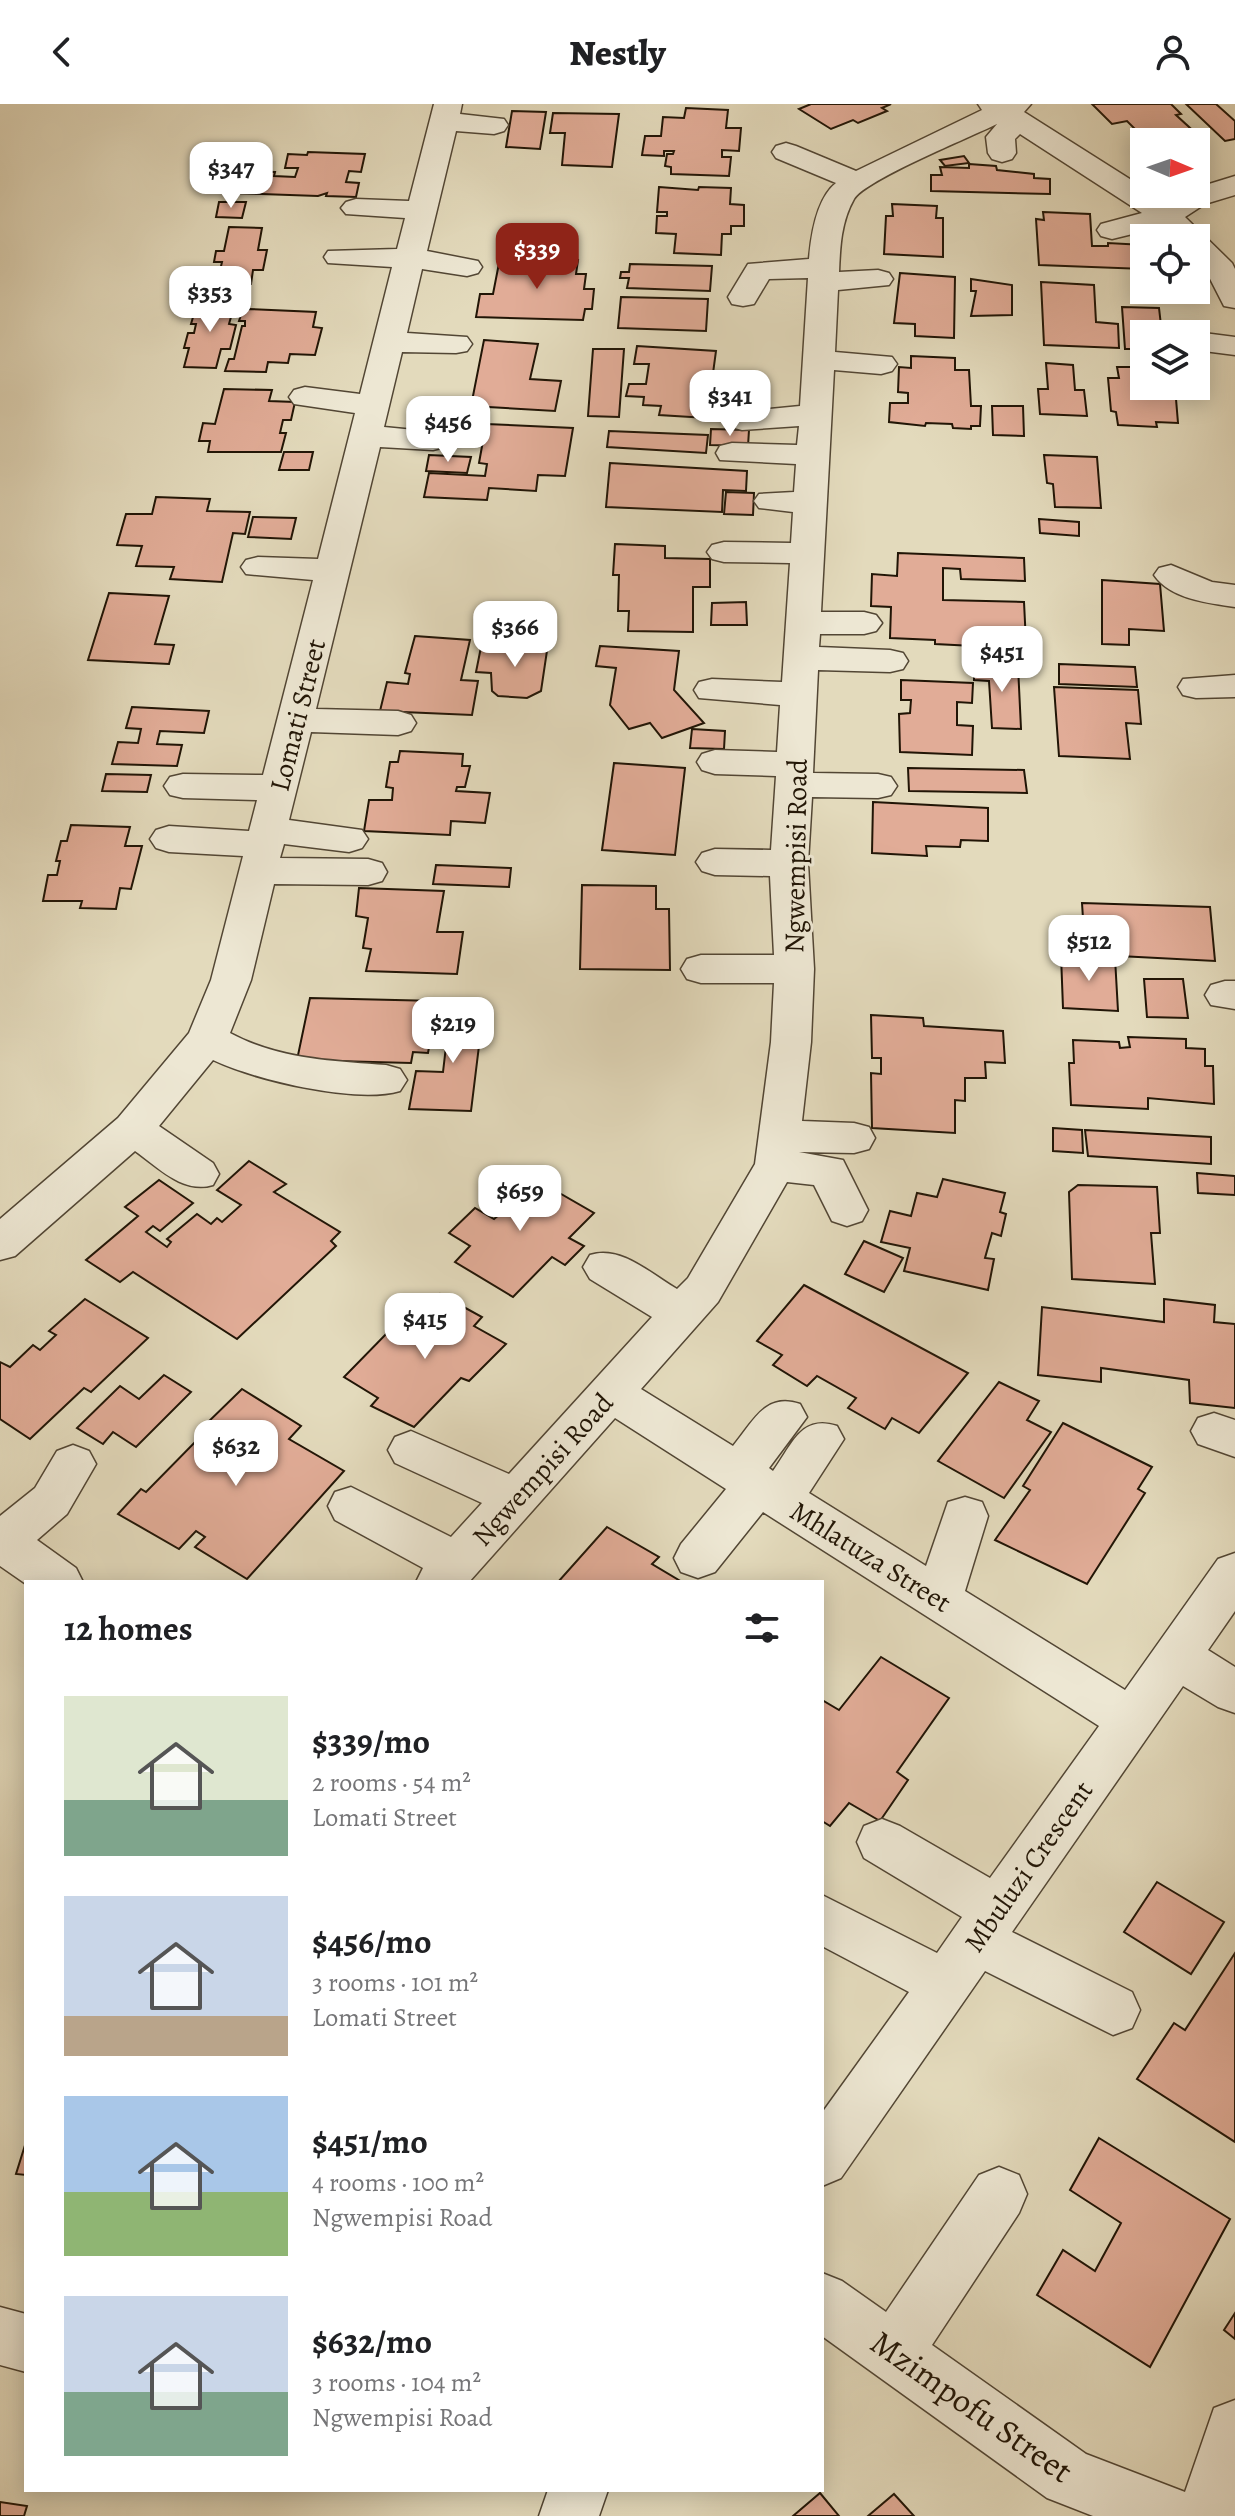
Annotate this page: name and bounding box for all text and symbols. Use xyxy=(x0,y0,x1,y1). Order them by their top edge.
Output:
text: Nestly xyxy=(569,28,666,77)
icon: back xyxy=(40,30,84,74)
icon: person xyxy=(1151,30,1195,74)
north arrow xyxy=(1130,128,1210,208)
map controls xyxy=(1130,128,1210,400)
pin: $347 xyxy=(184,142,278,210)
text: $347 xyxy=(208,150,254,185)
pin: $339 xyxy=(490,223,584,291)
button: locate xyxy=(1130,224,1210,304)
text: $339 xyxy=(514,231,560,266)
pin: $353 xyxy=(163,266,257,334)
text: $353 xyxy=(187,274,233,309)
button: layers xyxy=(1130,320,1210,400)
pin: $341 xyxy=(683,370,777,438)
text: $341 xyxy=(708,378,752,413)
pin: $456 xyxy=(401,396,495,464)
text: $456 xyxy=(424,404,472,439)
pin: $366 xyxy=(468,601,562,669)
text: $366 xyxy=(491,609,539,644)
pin: $451 xyxy=(955,626,1049,694)
text: $451 xyxy=(980,634,1024,669)
street label: Lomati Street xyxy=(261,635,335,796)
street label: Ngwempisi Road xyxy=(775,758,817,954)
pin: $512 xyxy=(1042,915,1136,983)
text: $512 xyxy=(1066,923,1112,958)
pin: $219 xyxy=(406,997,500,1065)
text: $219 xyxy=(430,1005,476,1040)
pin: $659 xyxy=(473,1165,567,1233)
text: $659 xyxy=(496,1173,544,1208)
pin: $415 xyxy=(378,1293,472,1361)
text: $415 xyxy=(403,1301,447,1336)
street label: Ngwempisi Road xyxy=(464,1384,623,1555)
pin: $632 xyxy=(189,1420,283,1488)
text: $632 xyxy=(212,1428,260,1463)
street label: Mhlatuza Street xyxy=(783,1492,958,1622)
text: 12 homes xyxy=(64,1605,193,1652)
icon: filters xyxy=(740,1606,784,1650)
text: $339/mo xyxy=(312,1718,430,1765)
icon: home xyxy=(128,1728,224,1824)
text: 2 rooms · 54 m² xyxy=(312,1765,471,1800)
street label: Mbuluzi Crescent xyxy=(956,1773,1102,1960)
text: Lomati Street xyxy=(312,1800,457,1835)
text: $456/mo xyxy=(312,1918,431,1965)
icon: home xyxy=(128,1928,224,2024)
text: 3 rooms · 101 m² xyxy=(312,1965,478,2000)
text: Lomati Street xyxy=(312,2000,457,2035)
text: $451/mo xyxy=(312,2118,428,2165)
icon: home xyxy=(128,2128,224,2224)
text: 4 rooms · 100 m² xyxy=(312,2165,484,2200)
text: Ngwempisi Road xyxy=(312,2200,493,2235)
text: $632/mo xyxy=(312,2318,432,2365)
street label: Mzimpofu Street xyxy=(861,2319,1082,2494)
icon: home xyxy=(128,2328,224,2424)
text: 3 rooms · 104 m² xyxy=(312,2365,481,2400)
text: Ngwempisi Road xyxy=(312,2400,493,2435)

